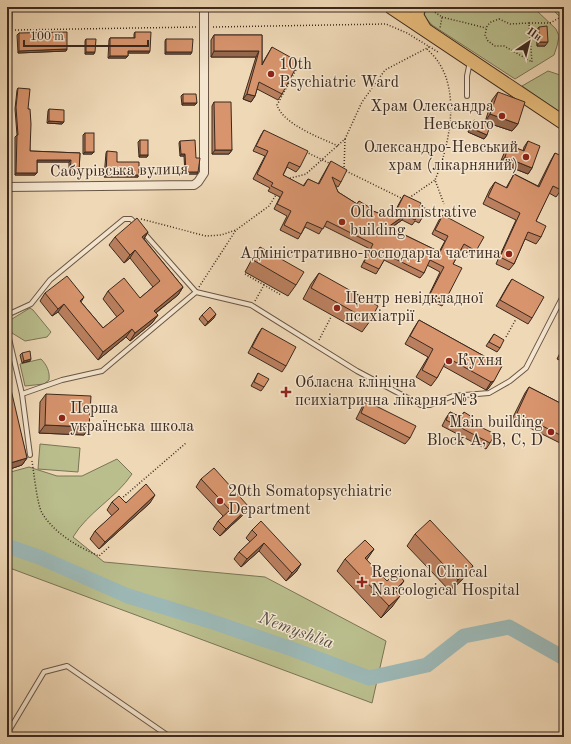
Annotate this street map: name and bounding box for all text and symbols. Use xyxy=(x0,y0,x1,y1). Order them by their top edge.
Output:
scale bar xyxy=(24,22,148,48)
north arrow xyxy=(509,22,549,62)
text: Пн xyxy=(525,26,543,44)
text: 100 m xyxy=(30,31,64,43)
place label: 10th Psychiatric Ward xyxy=(279,57,399,91)
marker: 10th Psychiatric Ward xyxy=(266,69,276,79)
place label: Храм Олександра Невського xyxy=(370,99,494,133)
marker: Храм Олександра Невського xyxy=(497,111,507,121)
place label: Олександро-Невський храм (лікарняний) xyxy=(364,140,518,174)
marker: Олександро-Невський храм (лікарняний) xyxy=(521,152,531,162)
street label: Сабурівська вулиця xyxy=(50,162,188,180)
place label: Old administrative building xyxy=(350,205,477,239)
marker: Old administrative building xyxy=(337,217,347,227)
place label: Адміністративно-господарча частина xyxy=(240,246,501,262)
marker: Адміністративно-господарча частина xyxy=(504,249,514,259)
place label: Центр невідкладної психіатрії xyxy=(345,291,484,325)
marker: Центр невідкладної психіатрії xyxy=(332,303,342,313)
place label: Кухня xyxy=(457,353,503,369)
marker: Кухня xyxy=(444,356,454,366)
place label: Обласна клінічна психіатрична лікарня №3 xyxy=(295,375,478,409)
marker: Обласна клінічна психіатрична лікарня №3 xyxy=(280,386,292,398)
place label: Перша українська школа xyxy=(70,401,194,435)
marker: Перша українська школа xyxy=(57,413,67,423)
place label: Main building Block A, B, C, D xyxy=(427,415,543,449)
marker: Main building Block A, B, C, D xyxy=(546,427,556,437)
place label: 20th Somatopsychiatric Department xyxy=(228,484,392,518)
marker: 20th Somatopsychiatric Department xyxy=(215,496,225,506)
place label: Regional Clinical Narcological Hospital xyxy=(371,565,520,599)
marker: Regional Clinical Narcological Hospital xyxy=(356,576,368,588)
water label: Nemyshlia xyxy=(255,609,336,652)

